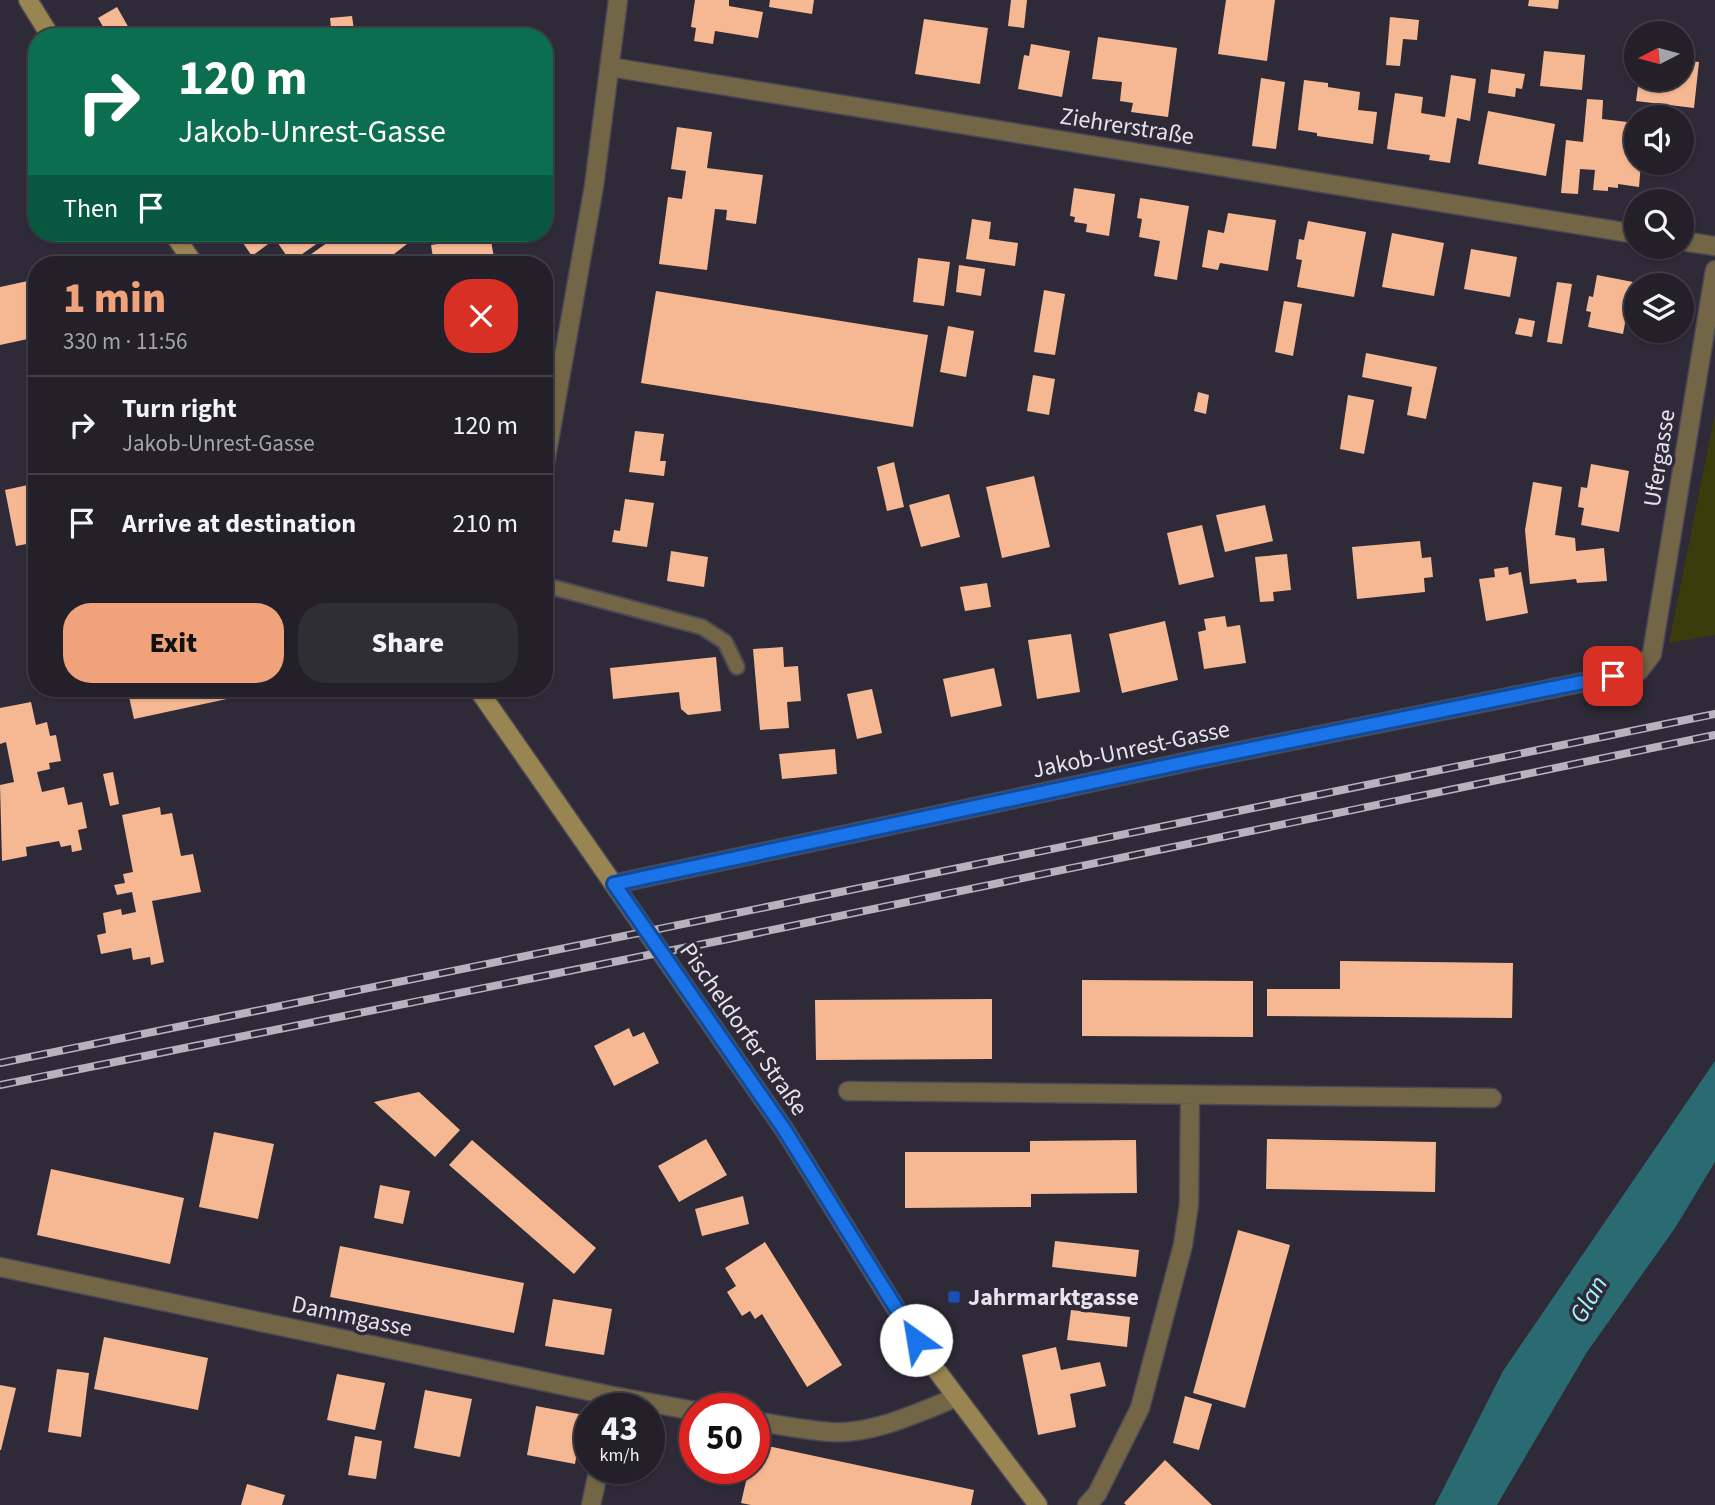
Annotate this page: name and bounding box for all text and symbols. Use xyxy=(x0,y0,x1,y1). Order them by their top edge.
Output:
north arrow xyxy=(1624,21,1694,91)
map controls xyxy=(1624,21,1694,343)
text: 120 m xyxy=(178,44,307,114)
icon: right xyxy=(63,56,154,147)
street label: Ziehrerstraße xyxy=(1057,99,1196,154)
button: sound xyxy=(1624,105,1694,175)
text: Jakob-Unrest-Gasse xyxy=(178,109,446,155)
icon: arrive xyxy=(132,189,170,227)
button: search xyxy=(1624,189,1694,259)
text: Then xyxy=(63,190,118,227)
text: 1 min xyxy=(63,269,166,329)
button: layers xyxy=(1624,273,1694,343)
button: close xyxy=(444,279,518,353)
text: 330 m · 11:56 xyxy=(63,325,187,358)
text: Turn right xyxy=(122,390,237,427)
icon: right xyxy=(63,406,101,444)
text: 120 m xyxy=(452,407,518,444)
street label: Ufergasse xyxy=(1635,407,1684,509)
text: Jakob-Unrest-Gasse xyxy=(122,427,315,460)
icon: arrive xyxy=(63,504,101,542)
text: Arrive at destination xyxy=(122,505,356,542)
text: 210 m xyxy=(452,505,518,542)
button: Exit xyxy=(63,603,284,683)
button: Share xyxy=(298,603,518,683)
pin xyxy=(1583,646,1643,706)
icon: arrive xyxy=(1594,657,1632,695)
street label: Jakob-Unrest-Gasse xyxy=(1029,711,1233,788)
street label: Pischeldorfer Straße xyxy=(671,936,816,1123)
water label: Glan xyxy=(1560,1269,1617,1330)
place label: Jahrmarktgasse xyxy=(968,1280,1139,1315)
street label: Dammgasse xyxy=(288,1287,415,1346)
marker: Jahrmarktgasse xyxy=(946,1289,962,1305)
position arrow xyxy=(879,1303,953,1377)
speed limit sign: 50 xyxy=(679,1393,770,1484)
text: 43 xyxy=(601,1404,638,1454)
text: km/h xyxy=(600,1443,639,1468)

